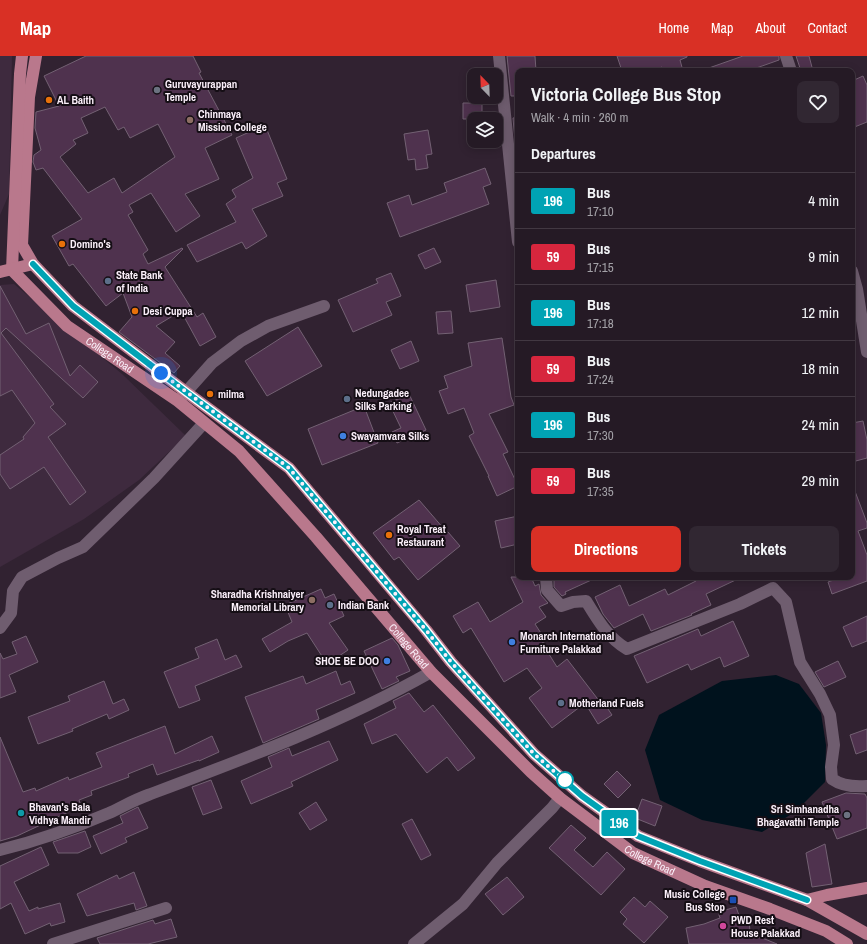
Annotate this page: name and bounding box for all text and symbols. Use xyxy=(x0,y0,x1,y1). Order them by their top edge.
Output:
text: Map xyxy=(20,15,51,41)
text: Home xyxy=(658,19,689,37)
text: Map xyxy=(711,19,733,37)
text: About xyxy=(755,19,785,37)
text: Contact xyxy=(807,19,847,37)
north arrow xyxy=(467,68,503,104)
map controls xyxy=(467,68,503,148)
place label: Guruvayurappan Temple xyxy=(165,77,237,104)
text: Victoria College Bus Stop xyxy=(531,81,721,107)
button: heart xyxy=(797,81,839,123)
marker: Guruvayurappan Temple xyxy=(152,85,162,95)
place label: AL Baith xyxy=(57,93,94,107)
marker: AL Baith xyxy=(44,95,54,105)
place label: Chinmaya Mission College xyxy=(198,107,267,134)
text: Walk · 4 min · 260 m xyxy=(531,109,628,126)
button: layers xyxy=(467,112,503,148)
marker: Chinmaya Mission College xyxy=(185,115,195,125)
text: Departures xyxy=(531,143,596,164)
text: Bus xyxy=(587,182,610,203)
text: 4 min xyxy=(808,190,839,211)
text: 196 xyxy=(543,192,563,210)
text: 17:10 xyxy=(587,203,614,220)
place label: Domino's xyxy=(70,237,111,251)
text: Bus xyxy=(587,238,610,259)
marker: Domino's xyxy=(57,239,67,249)
text: 9 min xyxy=(808,246,839,267)
text: 59 xyxy=(547,248,559,266)
text: 17:15 xyxy=(587,259,614,276)
place label: State Bank of India xyxy=(116,268,164,295)
marker: State Bank of India xyxy=(103,276,113,286)
text: Bus xyxy=(587,294,610,315)
text: 12 min xyxy=(801,302,839,323)
place label: Desi Cuppa xyxy=(143,304,193,318)
text: 196 xyxy=(543,304,563,322)
marker: Desi Cuppa xyxy=(130,306,140,316)
text: 17:18 xyxy=(587,315,614,332)
street label: College Road xyxy=(83,334,136,376)
text: Bus xyxy=(587,350,610,371)
text: 18 min xyxy=(801,358,839,379)
text: 59 xyxy=(547,360,559,378)
your location xyxy=(151,363,171,383)
text: 17:24 xyxy=(587,371,614,388)
place label: Nedungadee Silks Parking xyxy=(355,386,412,413)
place label: milma xyxy=(218,387,244,401)
marker: milma xyxy=(205,389,215,399)
marker: Nedungadee Silks Parking xyxy=(342,394,352,404)
text: Bus xyxy=(587,406,610,427)
text: 24 min xyxy=(801,414,839,435)
text: 196 xyxy=(543,416,563,434)
text: 17:30 xyxy=(587,427,614,444)
place label: Swayamvara Silks xyxy=(351,429,429,443)
marker: Swayamvara Silks xyxy=(338,431,348,441)
text: Bus xyxy=(587,462,610,483)
text: 29 min xyxy=(801,470,839,491)
text: 59 xyxy=(547,472,559,490)
text: 17:35 xyxy=(587,483,614,500)
place label: Royal Treat Restaurant xyxy=(397,522,446,549)
button: Directions xyxy=(531,526,681,572)
button: Tickets xyxy=(689,526,839,572)
marker: Royal Treat Restaurant xyxy=(384,530,394,540)
place label: Sharadha Krishnaiyer Memorial Library xyxy=(211,587,304,614)
marker: Sharadha Krishnaiyer Memorial Library xyxy=(307,595,317,605)
place label: Indian Bank xyxy=(338,598,390,612)
marker: Indian Bank xyxy=(325,600,335,610)
street label: College Road xyxy=(386,621,432,671)
place label: Monarch International Furniture Palakkad xyxy=(520,629,614,656)
marker: Monarch International Furniture Palakkad xyxy=(507,637,517,647)
place label: SHOE BE DOO xyxy=(315,654,379,668)
marker: SHOE BE DOO xyxy=(382,656,392,666)
place label: Motherland Fuels xyxy=(569,696,644,710)
marker: Motherland Fuels xyxy=(556,698,566,708)
unlabelled marker xyxy=(556,771,574,789)
place label: Bhavan's Bala Vidhya Mandir xyxy=(29,800,91,827)
place label: Sri Simhanadha Bhagavathi Temple xyxy=(757,802,839,829)
marker: Bhavan's Bala Vidhya Mandir xyxy=(16,808,26,818)
line badge: 196 xyxy=(596,810,642,836)
marker: Sri Simhanadha Bhagavathi Temple xyxy=(842,810,852,820)
text: 196 xyxy=(609,814,629,832)
street label: College Road xyxy=(621,842,677,878)
place label: Music College Bus Stop xyxy=(664,887,725,914)
marker: Music College Bus Stop xyxy=(728,895,738,905)
place label: PWD Rest House Palakkad xyxy=(731,913,800,940)
marker: PWD Rest House Palakkad xyxy=(718,921,728,931)

